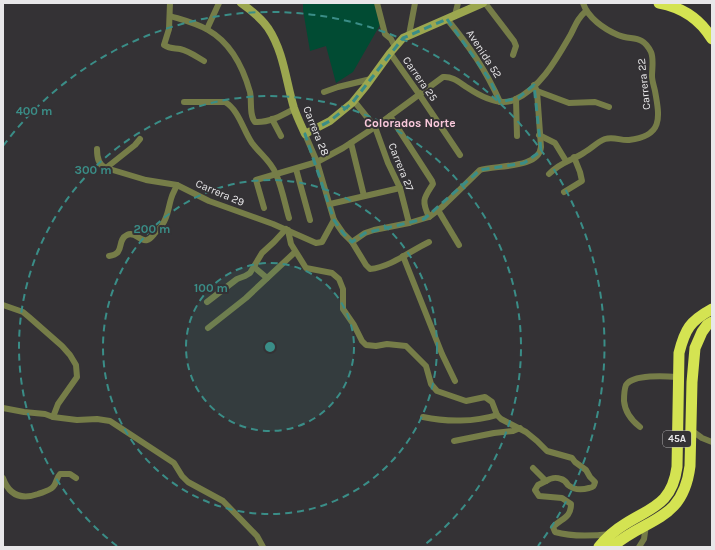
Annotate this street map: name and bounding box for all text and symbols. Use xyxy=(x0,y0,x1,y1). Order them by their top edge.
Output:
street label: Avenida 52 xyxy=(464,27,504,81)
street label: Carrera 25 xyxy=(400,54,440,104)
street label: Carrera 22 xyxy=(635,58,653,110)
text: 400 m xyxy=(16,104,52,118)
street label: Carrera 28 xyxy=(300,104,332,158)
district label: Colorados Norte xyxy=(364,116,456,130)
street label: Carrera 27 xyxy=(385,141,417,193)
text: 300 m xyxy=(74,163,112,177)
street label: Carrera 29 xyxy=(194,177,246,209)
text: 200 m xyxy=(134,222,170,236)
text: 100 m xyxy=(194,281,228,295)
centre of rings xyxy=(263,340,277,354)
road number: 45A xyxy=(663,431,691,447)

